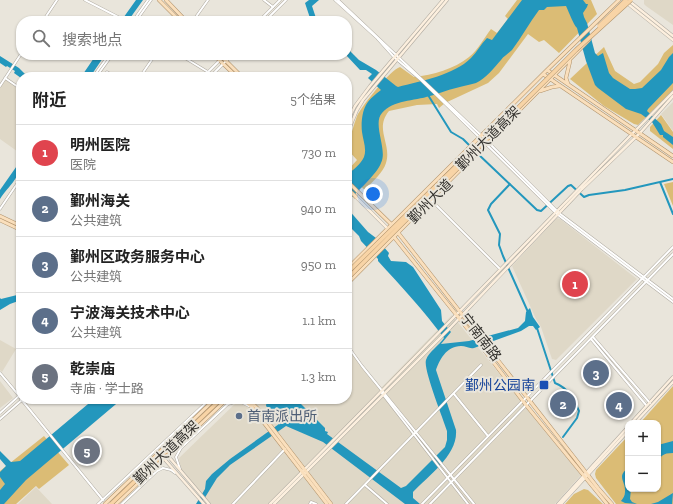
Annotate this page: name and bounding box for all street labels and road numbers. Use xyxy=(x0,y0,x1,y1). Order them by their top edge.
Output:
street label: 鄞州大道高架 xyxy=(453,103,524,174)
street label: 鄞州大道 xyxy=(405,176,456,227)
street label: 宁南南路 xyxy=(457,310,505,365)
street label: 鄞州大道高架 xyxy=(130,417,202,488)

